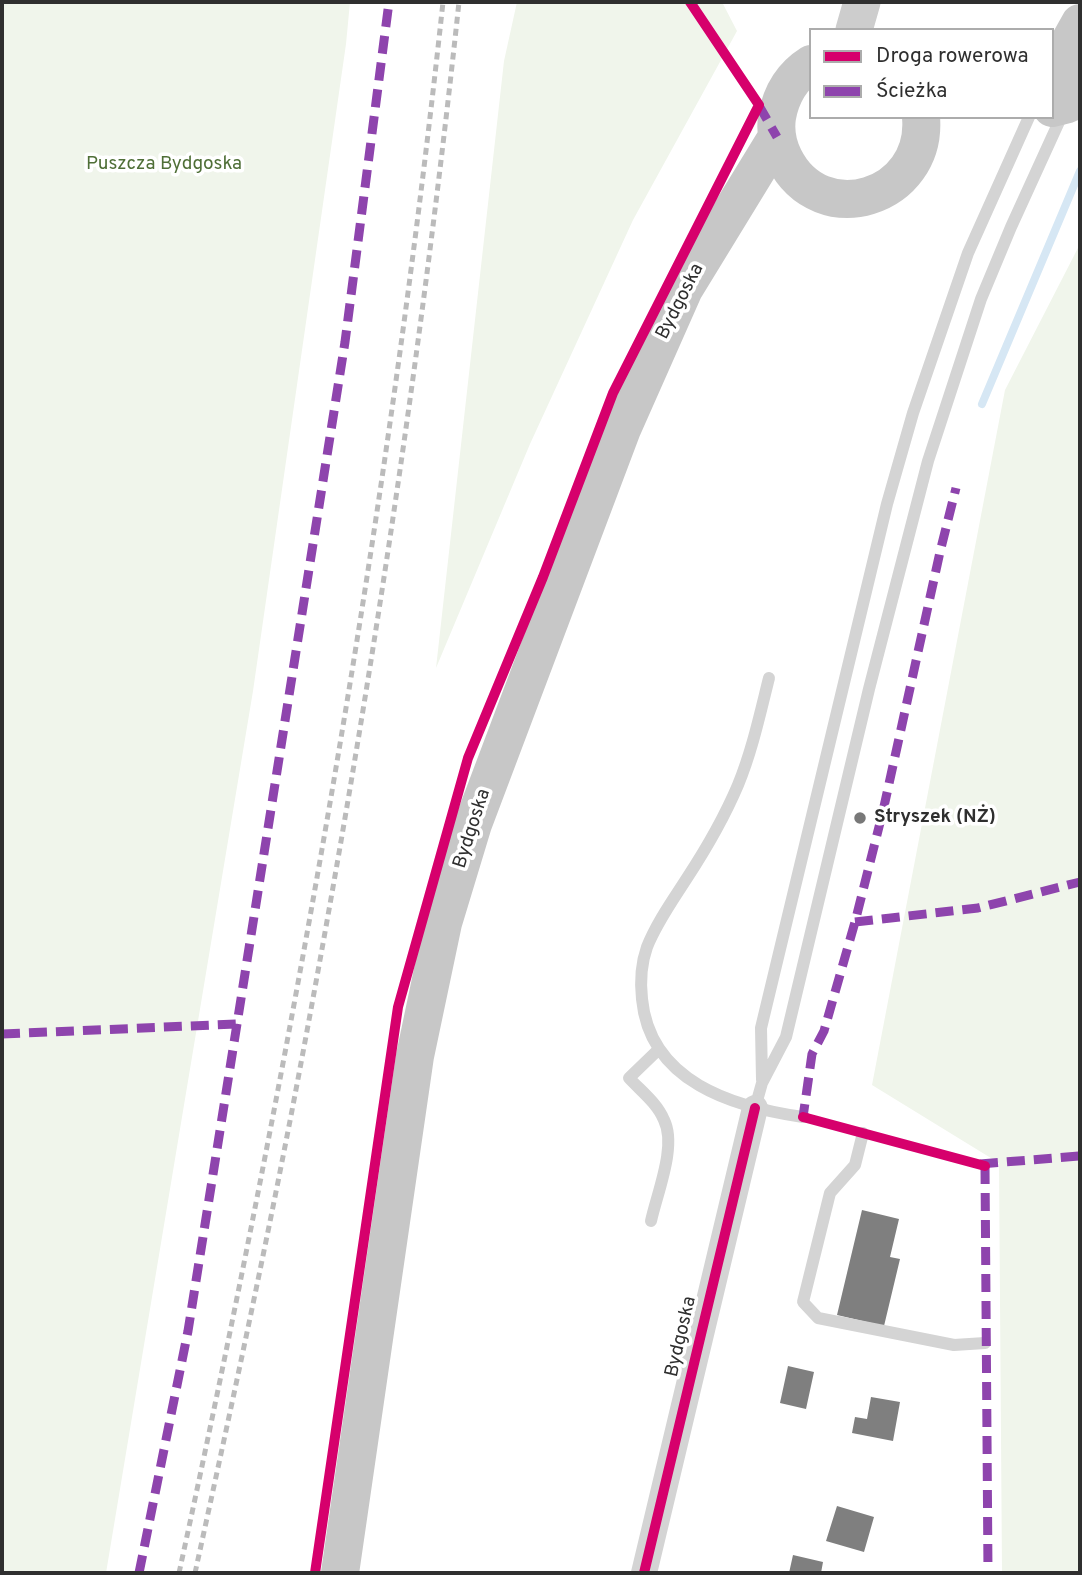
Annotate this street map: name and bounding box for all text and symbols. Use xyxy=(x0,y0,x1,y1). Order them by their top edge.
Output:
legend xyxy=(809,28,1054,119)
text: Droga rowerowa xyxy=(876,43,1029,70)
text: Ścieżka xyxy=(876,78,947,105)
park label: Puszcza Bydgoska xyxy=(86,154,242,176)
street label: Bydgoska xyxy=(652,260,710,344)
street label: Bydgoska xyxy=(449,786,497,872)
place label: Stryszek (NŻ) xyxy=(874,807,996,829)
marker: Stryszek (NŻ) xyxy=(852,810,868,826)
street label: Bydgoska xyxy=(662,1294,702,1380)

